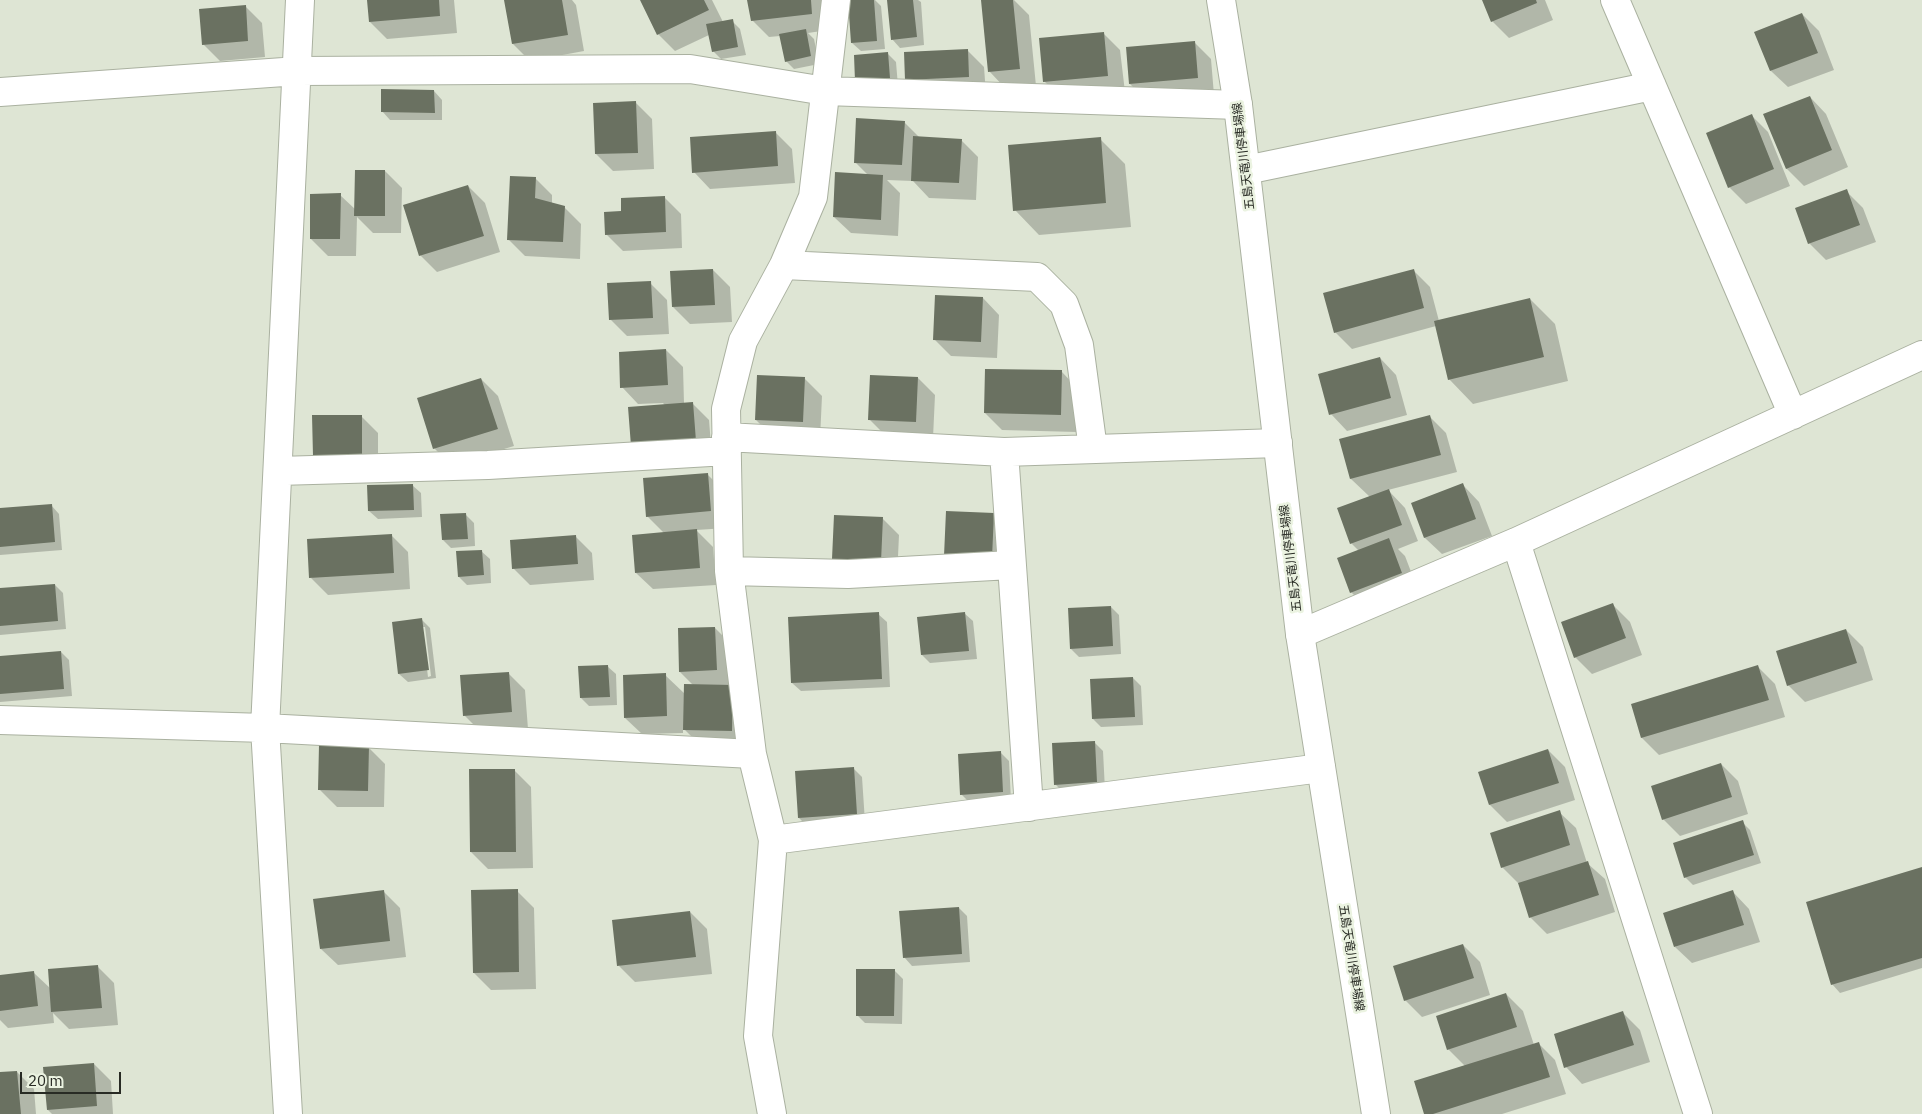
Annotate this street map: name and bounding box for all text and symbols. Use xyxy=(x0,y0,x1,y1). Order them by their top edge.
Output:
street label: 五島天竜川停車場線 xyxy=(1230,102,1258,210)
street label: 五島天竜川停車場線 xyxy=(1277,504,1305,612)
street label: 五島天竜川停車場線 xyxy=(1335,904,1367,1012)
scale bar xyxy=(22,1062,124,1094)
text: 20 m xyxy=(28,1071,63,1090)

